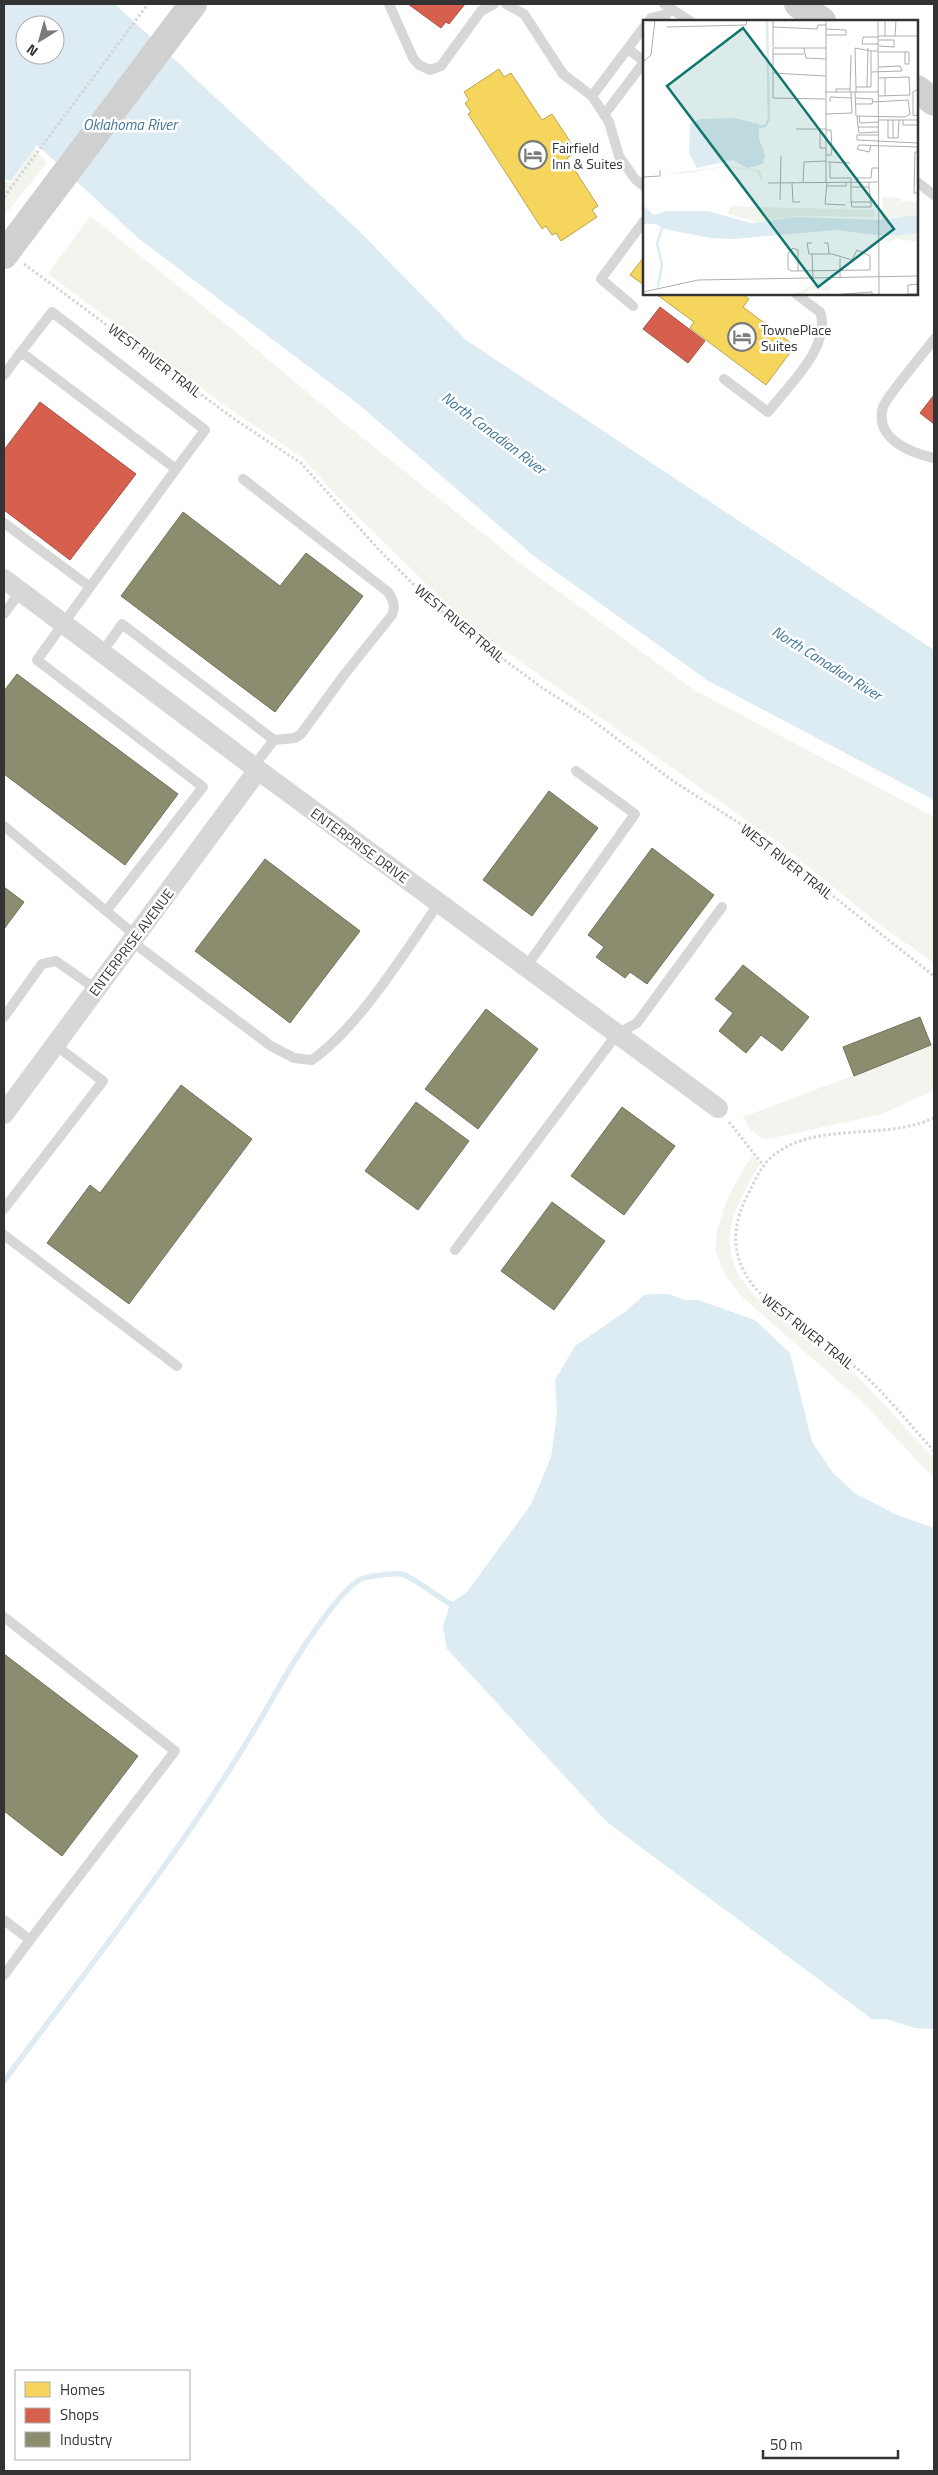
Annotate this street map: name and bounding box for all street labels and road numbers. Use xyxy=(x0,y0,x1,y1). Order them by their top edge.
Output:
street label: WEST RIVER TRAIL xyxy=(104,318,206,402)
street label: WEST RIVER TRAIL xyxy=(410,579,510,667)
street label: ENTERPRISE DRIVE xyxy=(307,802,414,888)
street label: WEST RIVER TRAIL xyxy=(736,818,838,904)
street label: ENTERPRISE AVENUE xyxy=(84,884,179,1000)
street label: WEST RIVER TRAIL xyxy=(757,1288,859,1374)

